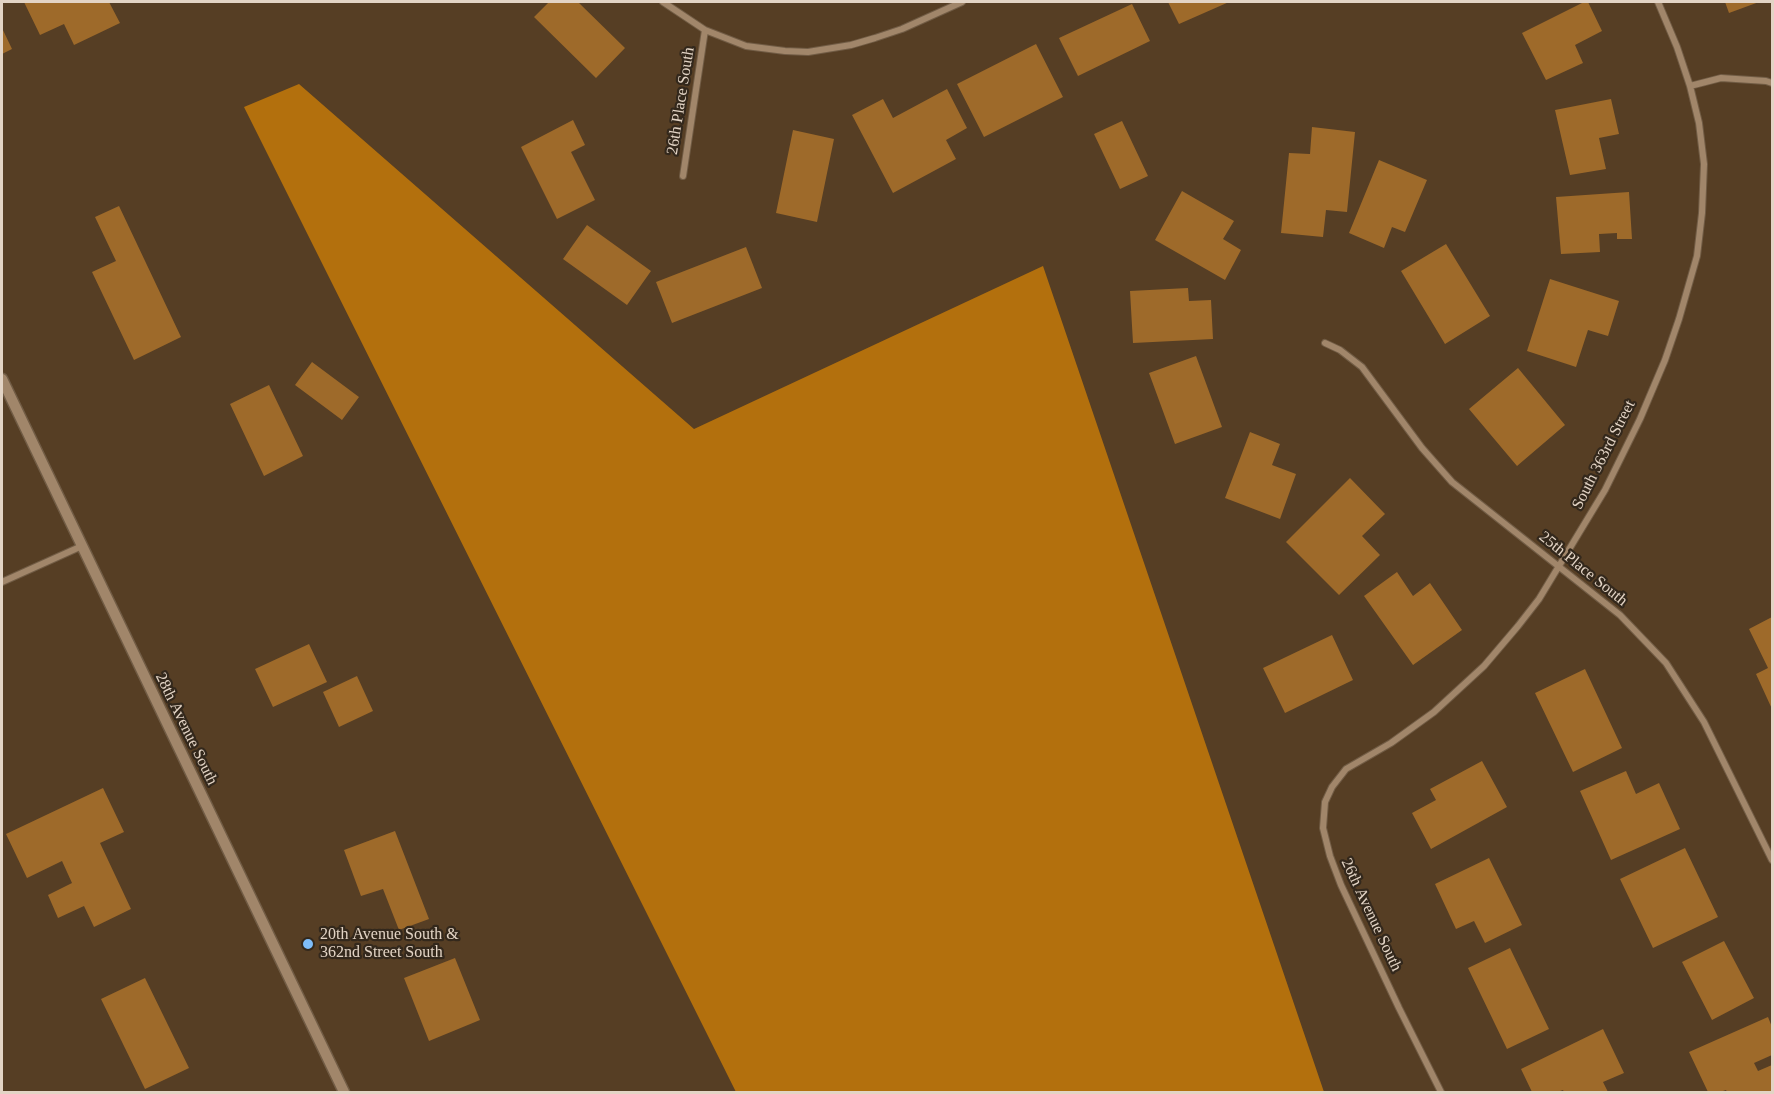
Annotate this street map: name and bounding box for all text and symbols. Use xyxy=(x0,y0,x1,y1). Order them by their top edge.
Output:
street label: 26th Place South xyxy=(663,46,699,156)
street label: South 363rd Street xyxy=(1568,397,1640,513)
street label: 25th Place South xyxy=(1535,527,1631,611)
street label: 28th Avenue South xyxy=(151,670,221,788)
street label: 26th Avenue South xyxy=(1336,855,1406,975)
place label: 20th Avenue South & 362nd Street South xyxy=(320,925,459,963)
marker: 20th Avenue South & 362nd Street South xyxy=(301,937,315,951)

